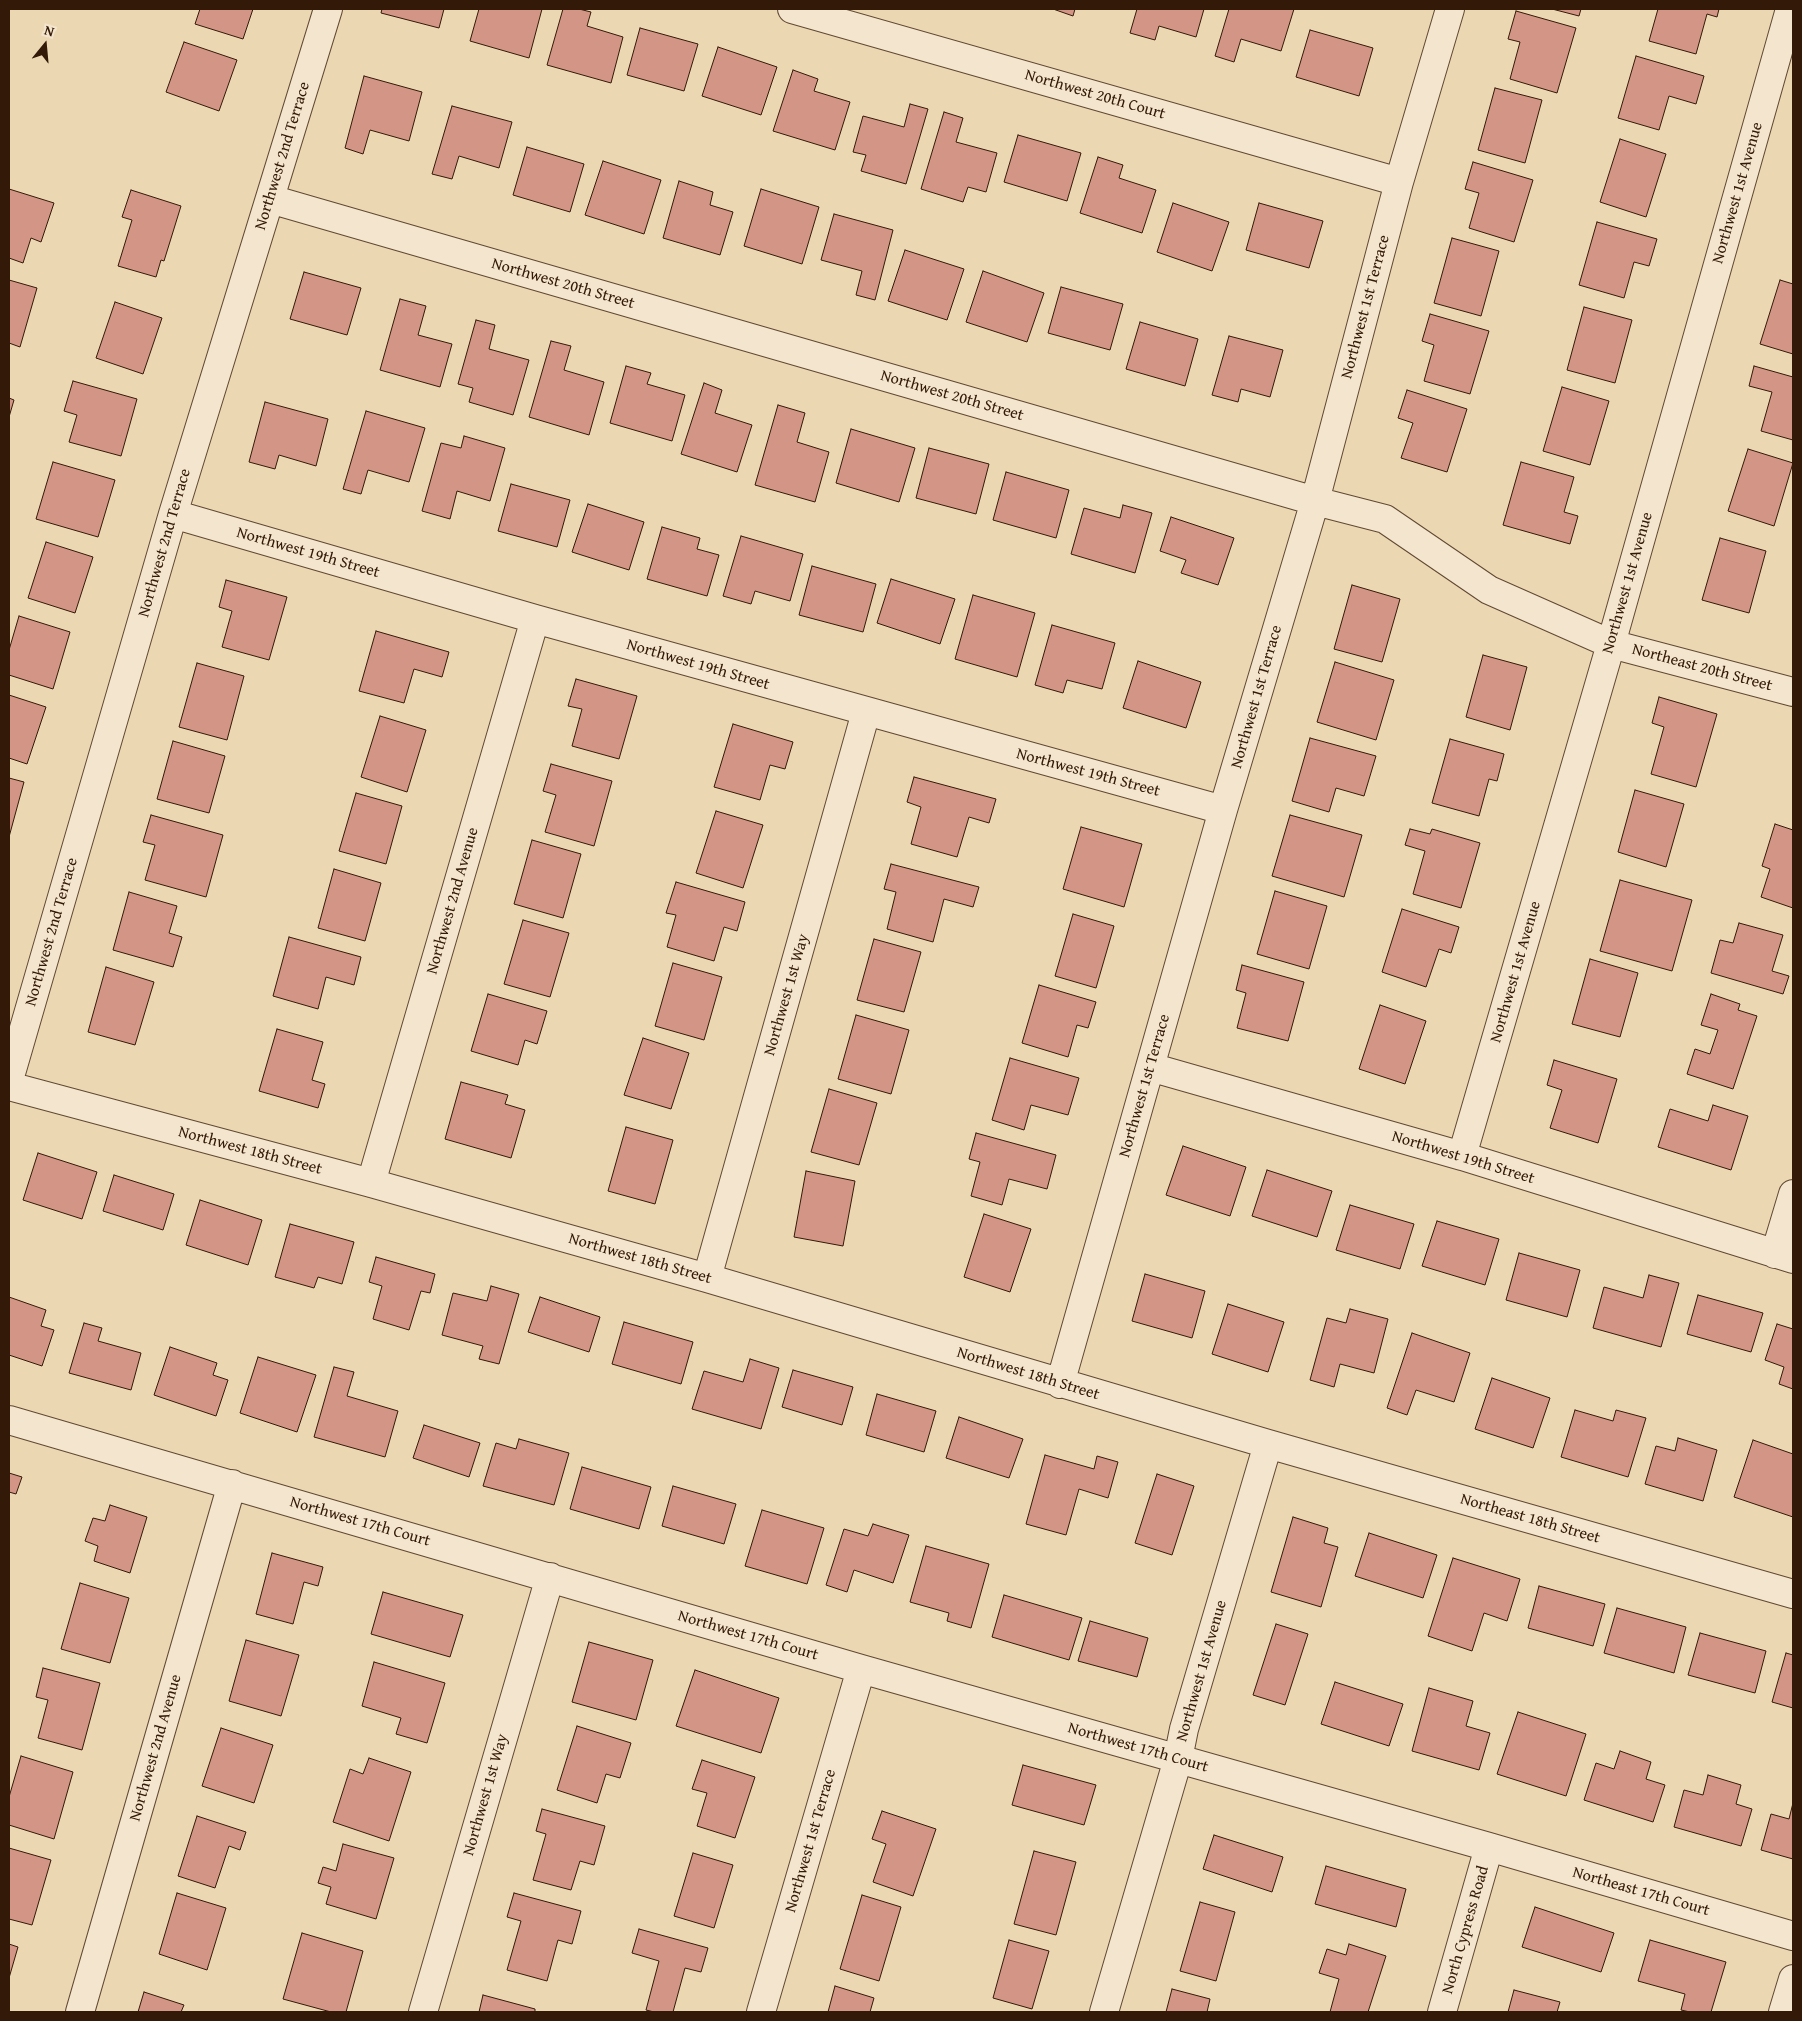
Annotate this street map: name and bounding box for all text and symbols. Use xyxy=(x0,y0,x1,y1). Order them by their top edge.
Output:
north arrow xyxy=(20,20,70,70)
text: N xyxy=(42,20,57,42)
street label: Northwest 20th Court xyxy=(1023,66,1167,124)
street label: Northwest 2nd Terrace xyxy=(251,80,315,232)
street label: Northwest 1st Avenue xyxy=(1709,120,1767,266)
street label: Northwest 1st Terrace xyxy=(1338,233,1394,381)
street label: Northwest 20th Street xyxy=(489,254,637,314)
street label: Northwest 20th Street xyxy=(878,366,1026,426)
street label: Northwest 2nd Terrace xyxy=(135,466,195,620)
street label: Northwest 1st Avenue xyxy=(1599,510,1657,656)
street label: Northwest 19th Street xyxy=(234,523,382,583)
street label: Northwest 1st Terrace xyxy=(1227,623,1287,771)
street label: Northwest 19th Street xyxy=(624,635,772,695)
street label: Northeast 20th Street xyxy=(1630,640,1774,696)
street label: Northwest 19th Street xyxy=(1014,745,1162,801)
street label: Northwest 2nd Avenue xyxy=(423,825,483,977)
street label: Northwest 2nd Terrace xyxy=(22,855,82,1009)
street label: Northwest 1st Avenue xyxy=(1487,899,1545,1045)
street label: Northwest 1st Way xyxy=(760,932,814,1058)
street label: Northwest 1st Terrace xyxy=(1115,1012,1175,1160)
street label: Northwest 18th Street xyxy=(176,1123,324,1179)
street label: Northwest 19th Street xyxy=(1389,1127,1537,1189)
street label: Northwest 18th Street xyxy=(566,1229,714,1289)
street label: Northwest 18th Street xyxy=(954,1343,1102,1405)
street label: Northeast 18th Street xyxy=(1458,1490,1602,1548)
street label: Northwest 17th Court xyxy=(288,1493,432,1551)
street label: Northwest 1st Avenue xyxy=(1173,1598,1231,1744)
street label: Northwest 17th Court xyxy=(676,1607,820,1665)
street label: Northwest 2nd Avenue xyxy=(126,1672,186,1824)
street label: Northwest 17th Court xyxy=(1066,1719,1210,1777)
street label: Northwest 1st Way xyxy=(459,1732,513,1858)
street label: Northwest 1st Terrace xyxy=(781,1767,841,1915)
street label: Northeast 17th Court xyxy=(1570,1863,1712,1921)
street label: North Cypress Road xyxy=(1439,1864,1493,1996)

